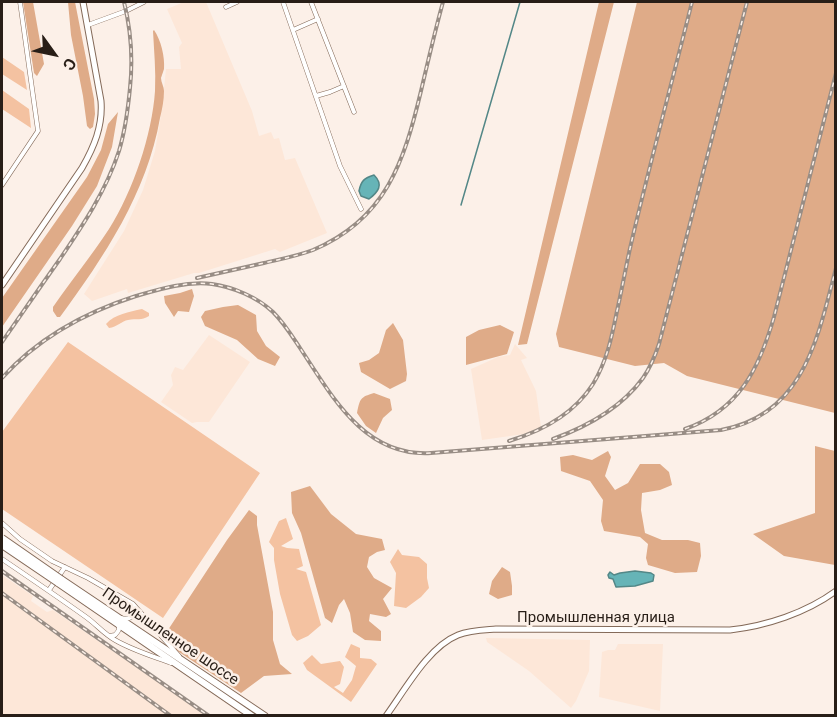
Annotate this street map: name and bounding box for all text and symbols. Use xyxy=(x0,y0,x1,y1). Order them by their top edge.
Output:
north arrow xyxy=(24,24,84,84)
text: С xyxy=(59,55,80,74)
street label: Промышленное шоссе xyxy=(98,584,242,690)
street label: Промышленная улица xyxy=(517,609,675,627)

